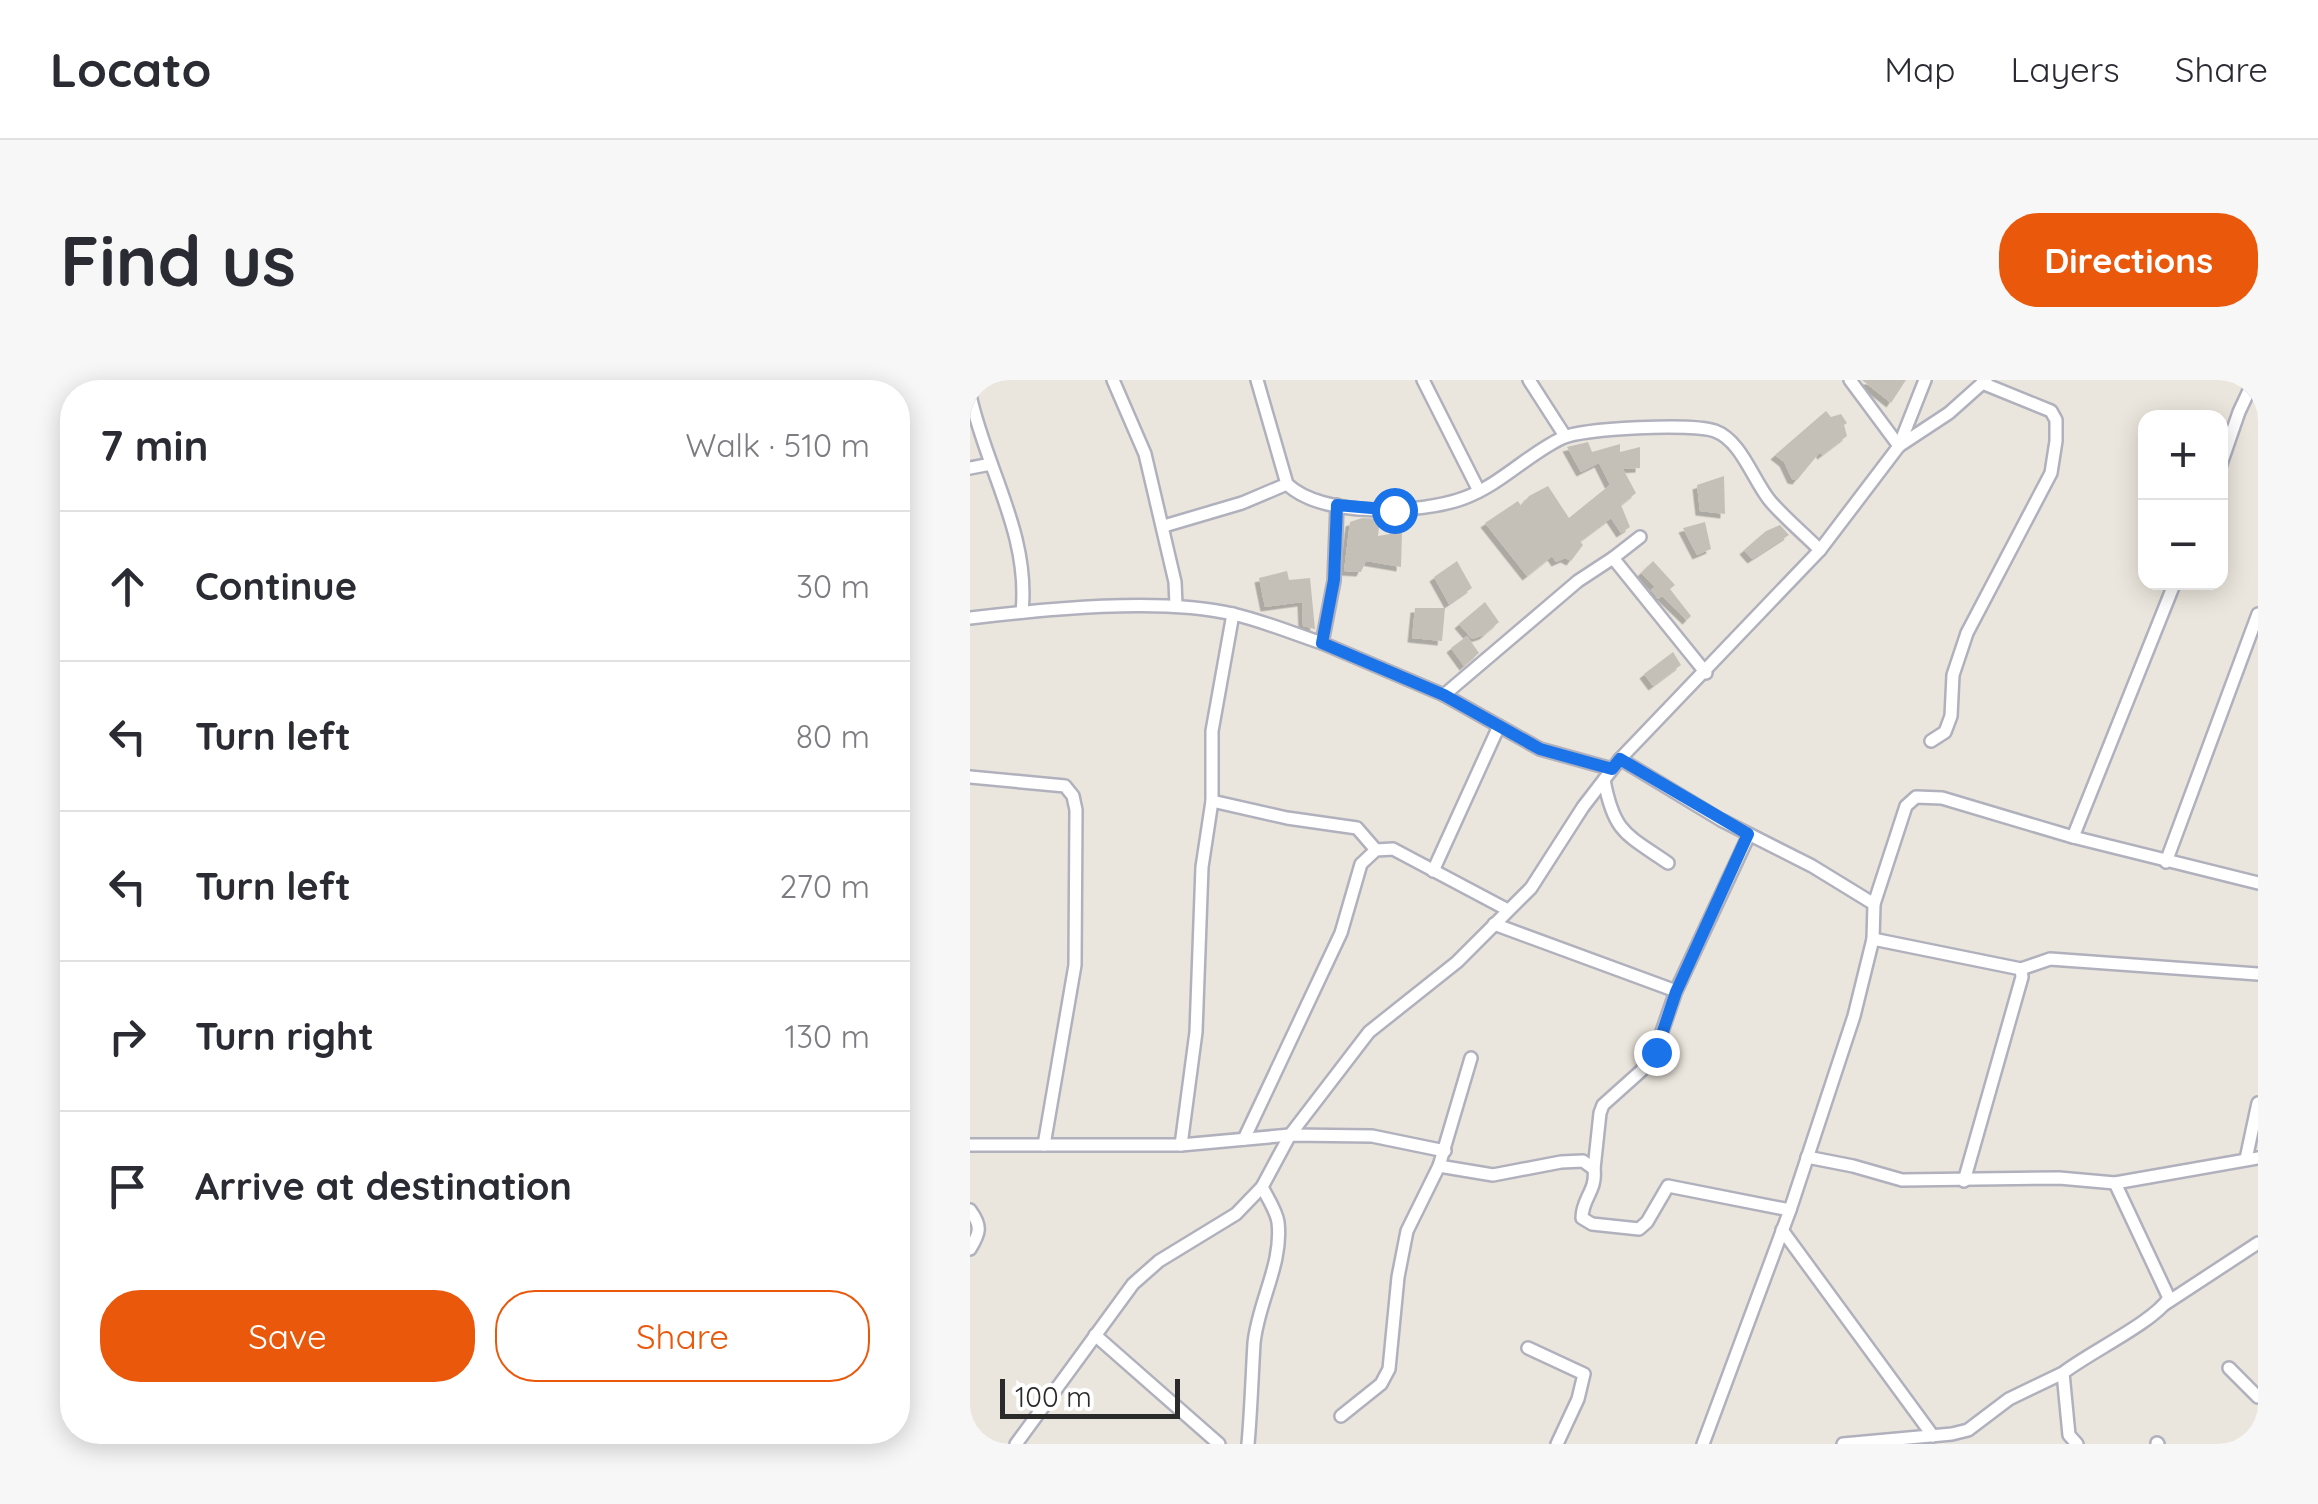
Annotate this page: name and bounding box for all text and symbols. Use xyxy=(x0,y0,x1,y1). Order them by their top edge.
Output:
text: Locato xyxy=(50,39,211,99)
text: Map xyxy=(1884,47,1956,91)
text: Layers xyxy=(2011,47,2120,91)
text: Share xyxy=(2175,47,2268,91)
button: Directions xyxy=(1999,213,2258,307)
text: Find us xyxy=(60,216,296,304)
map controls xyxy=(2138,410,2228,590)
button: + xyxy=(2138,410,2228,500)
text: 7 min xyxy=(100,419,209,472)
text: Walk · 510 m xyxy=(686,425,870,465)
route start xyxy=(1372,488,1418,534)
button: − xyxy=(2138,500,2228,590)
icon: ahead xyxy=(100,559,155,614)
text: Continue xyxy=(195,562,357,610)
text: 30 m xyxy=(796,566,870,606)
icon: left xyxy=(100,709,155,764)
text: Turn left xyxy=(195,712,351,760)
text: 80 m xyxy=(796,716,870,756)
icon: left xyxy=(100,859,155,914)
text: Turn left xyxy=(195,862,351,910)
text: 270 m xyxy=(779,866,870,906)
icon: right xyxy=(100,1009,155,1064)
text: Turn right xyxy=(195,1012,374,1060)
text: 130 m xyxy=(784,1016,870,1056)
route end xyxy=(1634,1030,1680,1076)
icon: arrive xyxy=(100,1159,155,1214)
text: Arrive at destination xyxy=(195,1162,572,1210)
button: Save xyxy=(100,1290,475,1382)
button: Share xyxy=(495,1290,870,1382)
scale bar xyxy=(1000,1374,1180,1418)
text: 100 m xyxy=(1015,1379,1092,1414)

